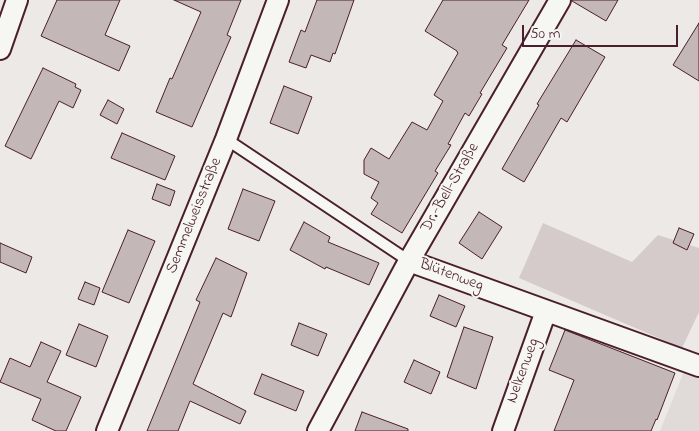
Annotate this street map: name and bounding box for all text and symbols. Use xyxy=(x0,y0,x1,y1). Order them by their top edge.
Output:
scale bar xyxy=(524,15,680,47)
text: 50 m xyxy=(530,23,560,45)
street label: Dr.-Bell-Straße xyxy=(418,140,484,236)
street label: Semmelweisstraße xyxy=(163,155,227,277)
street label: Blütenweg xyxy=(416,256,486,296)
street label: Nelkenweg xyxy=(503,336,545,406)

